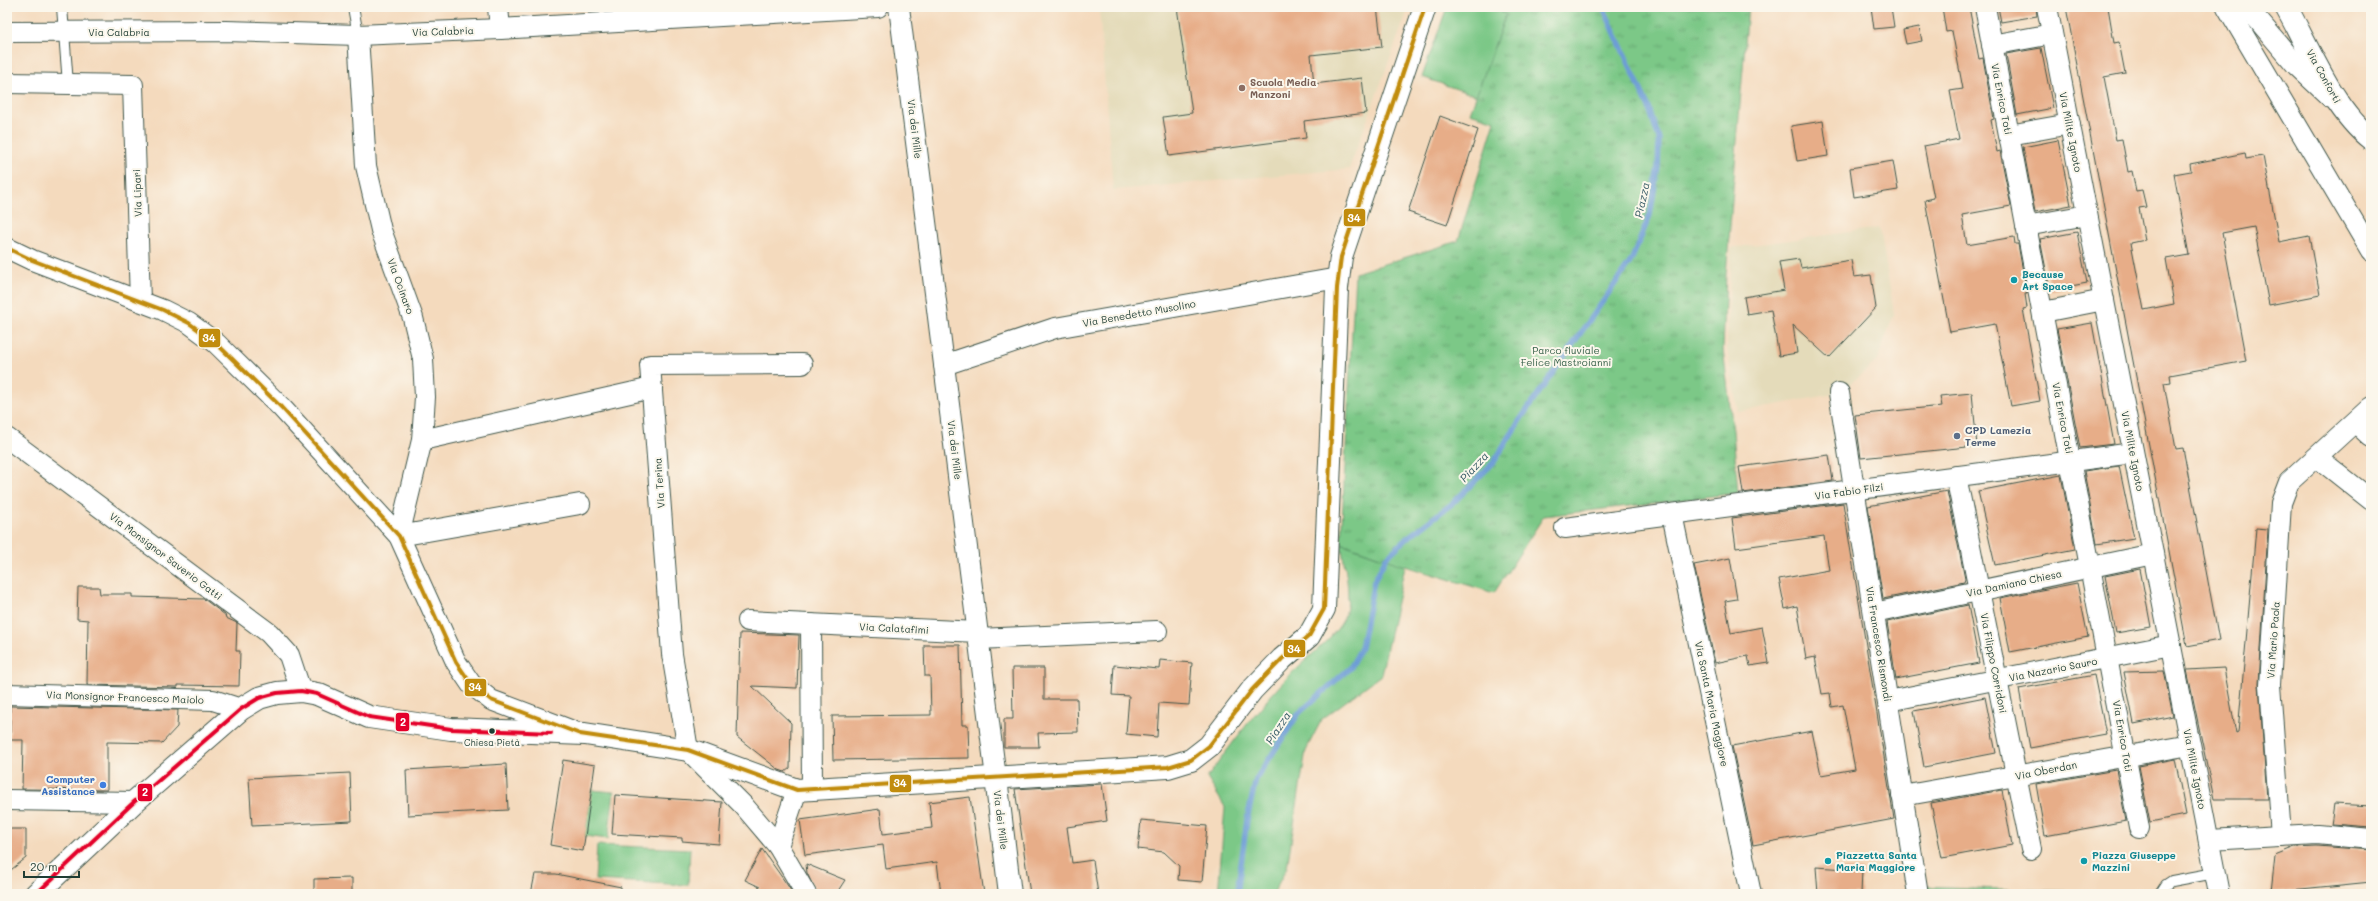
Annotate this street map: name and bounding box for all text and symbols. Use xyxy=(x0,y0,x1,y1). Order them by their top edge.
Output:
street label: Via Calabria xyxy=(412,23,474,39)
street label: Via Calabria xyxy=(88,25,150,39)
street label: Via Conforti xyxy=(2303,46,2345,106)
street label: Via Enrico Toti xyxy=(1988,62,2016,136)
place label: Scuola Media Manzoni xyxy=(1250,75,1316,101)
marker: Scuola Media Manzoni xyxy=(1237,83,1247,93)
street label: Via Milite Ignoto xyxy=(2056,91,2086,173)
street label: Via dei Mille xyxy=(904,98,926,160)
street label: Via Lipari xyxy=(129,169,145,217)
water label: Piazza xyxy=(1630,181,1653,219)
line badge: 34 xyxy=(1343,208,1366,227)
text: 34 xyxy=(1347,210,1361,225)
street label: Via Ocinaro xyxy=(384,256,418,316)
place label: Because Art Space xyxy=(2022,267,2073,293)
marker: Because Art Space xyxy=(2009,275,2019,285)
street label: Via Benedetto Musolino xyxy=(1081,296,1197,330)
line badge: 34 xyxy=(198,328,221,348)
text: 34 xyxy=(202,330,216,345)
park label: Parco fluviale Felice Mastroianni xyxy=(1521,343,1611,369)
street label: Via Enrico Toti xyxy=(2049,381,2077,455)
street label: Via Milite Ignoto xyxy=(2118,410,2148,492)
street label: Via dei Mille xyxy=(944,419,966,481)
place label: CPD Lamezia Terme xyxy=(1965,423,2031,449)
marker: CPD Lamezia Terme xyxy=(1952,431,1962,441)
water label: Piazza xyxy=(1456,448,1492,485)
street label: Via Terina xyxy=(650,457,668,509)
street label: Via Fabio Filzi xyxy=(1814,479,1884,503)
street label: Via Monsignor Saverio Gatti xyxy=(107,509,225,603)
street label: Via Damiano Chiesa xyxy=(1965,566,2063,600)
street label: Via Francesco Rismondi xyxy=(1863,585,1895,703)
street label: Via Mario Paola xyxy=(2263,601,2283,679)
street label: Via Filippo Corridoni xyxy=(1977,612,2011,714)
street label: Via Calatafimi xyxy=(859,619,929,637)
line badge: 34 xyxy=(1283,639,1306,658)
street label: Via Santa Maria Maggiore xyxy=(1692,640,1732,768)
text: 34 xyxy=(1287,641,1301,656)
street label: Via Nazario Sauro xyxy=(2008,654,2098,684)
line badge: 34 xyxy=(464,678,487,697)
text: 34 xyxy=(468,679,482,694)
street label: Via Monsignor Francesco Maiolo xyxy=(46,687,204,707)
street label: Via Enrico Toti xyxy=(2110,699,2136,773)
water label: Piazza xyxy=(1261,708,1294,747)
line badge: 2 xyxy=(395,712,410,732)
text: 2 xyxy=(400,714,406,729)
marker: Chiesa Pietà xyxy=(487,726,497,736)
street label: Via Milite Ignoto xyxy=(2180,728,2210,810)
place label: Chiesa Pietà xyxy=(464,737,520,748)
street label: Via Oberdan xyxy=(2014,757,2078,783)
place label: Computer Assistance xyxy=(41,772,95,798)
line badge: 34 xyxy=(889,774,912,793)
text: 34 xyxy=(893,775,907,790)
marker: Computer Assistance xyxy=(98,780,108,790)
line badge: 2 xyxy=(137,783,153,802)
text: 2 xyxy=(142,784,148,799)
street label: Via dei Mille xyxy=(990,789,1012,851)
place label: Piazzetta Santa Maria Maggiore xyxy=(1836,848,1917,874)
place label: Piazza Giuseppe Mazzini xyxy=(2092,848,2176,874)
scale bar xyxy=(24,853,79,879)
marker: Piazzetta Santa Maria Maggiore xyxy=(1823,856,1833,866)
marker: Piazza Giuseppe Mazzini xyxy=(2079,856,2089,866)
text: 20 m xyxy=(30,858,58,874)

